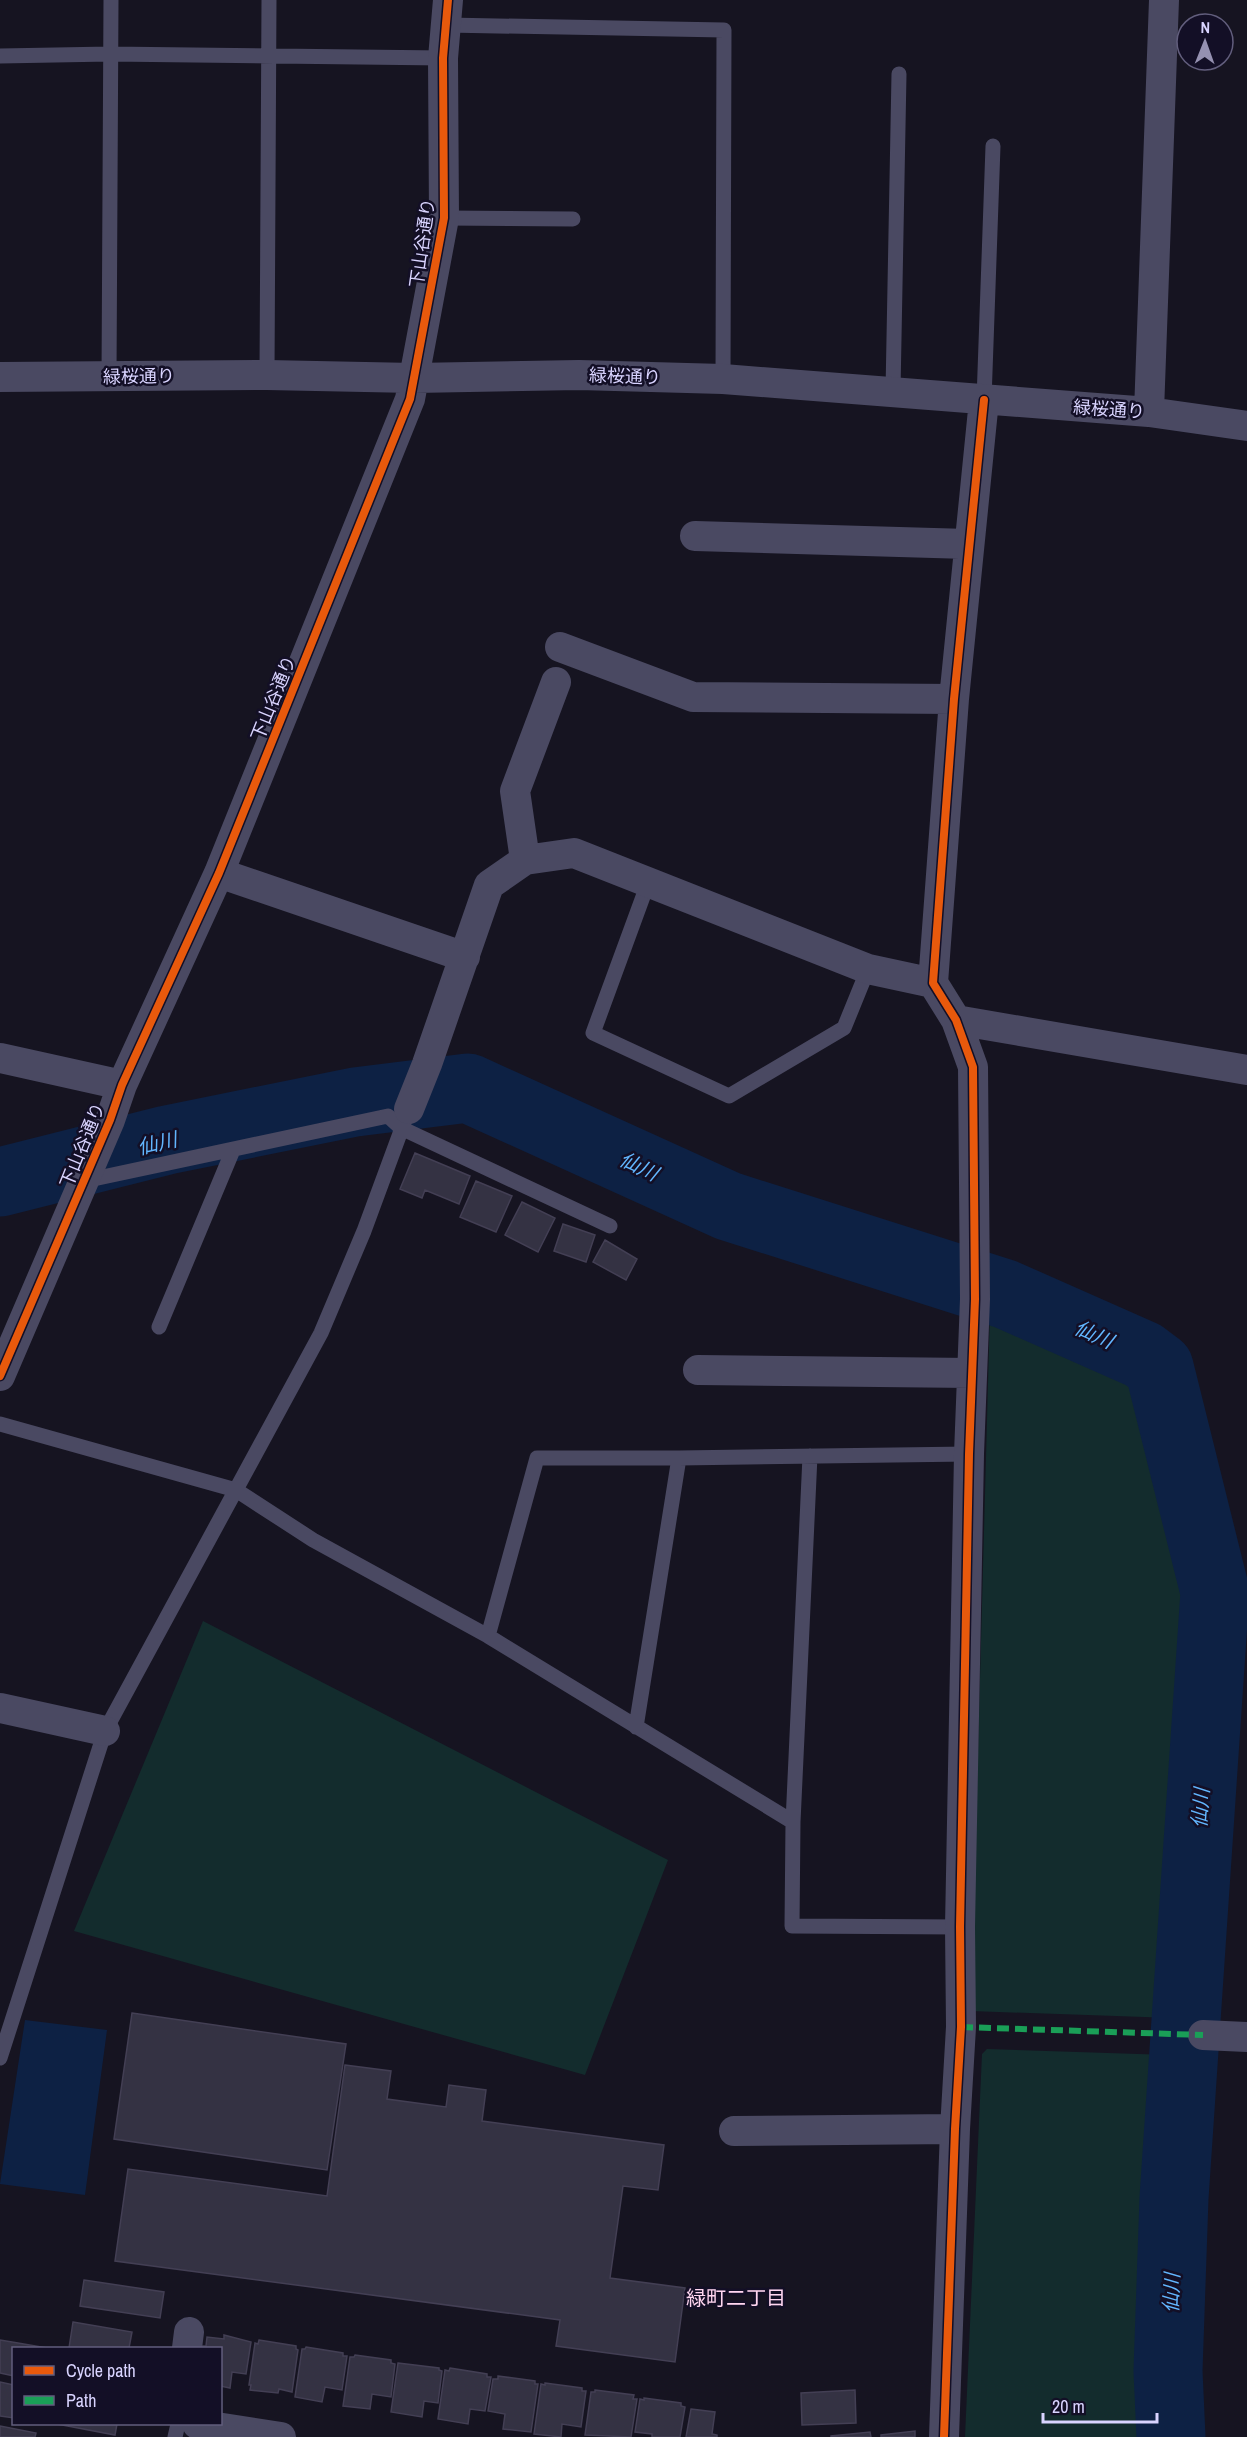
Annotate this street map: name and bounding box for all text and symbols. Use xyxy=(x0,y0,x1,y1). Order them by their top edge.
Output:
north arrow xyxy=(1175,12,1235,72)
text: N xyxy=(1200,16,1210,38)
street label: 下山谷通り xyxy=(403,197,441,289)
street label: 緑桜通り xyxy=(589,362,661,390)
street label: 緑桜通り xyxy=(103,363,175,389)
street label: 緑桜通り xyxy=(1072,394,1146,424)
street label: 下山谷通り xyxy=(245,652,301,744)
street label: 下山谷通り xyxy=(54,1099,110,1191)
water label: 仙川 xyxy=(134,1125,181,1161)
water label: 仙川 xyxy=(615,1145,665,1188)
water label: 仙川 xyxy=(1070,1314,1120,1355)
water label: 仙川 xyxy=(1185,1785,1215,1829)
water label: 仙川 xyxy=(1157,2271,1185,2313)
district label: 緑町二丁目 xyxy=(686,2284,786,2311)
legend xyxy=(12,2347,222,2425)
text: Cycle path xyxy=(66,2358,136,2383)
scale bar xyxy=(1043,2386,1157,2424)
text: Path xyxy=(66,2388,96,2413)
text: 20 m xyxy=(1052,2394,1085,2419)

